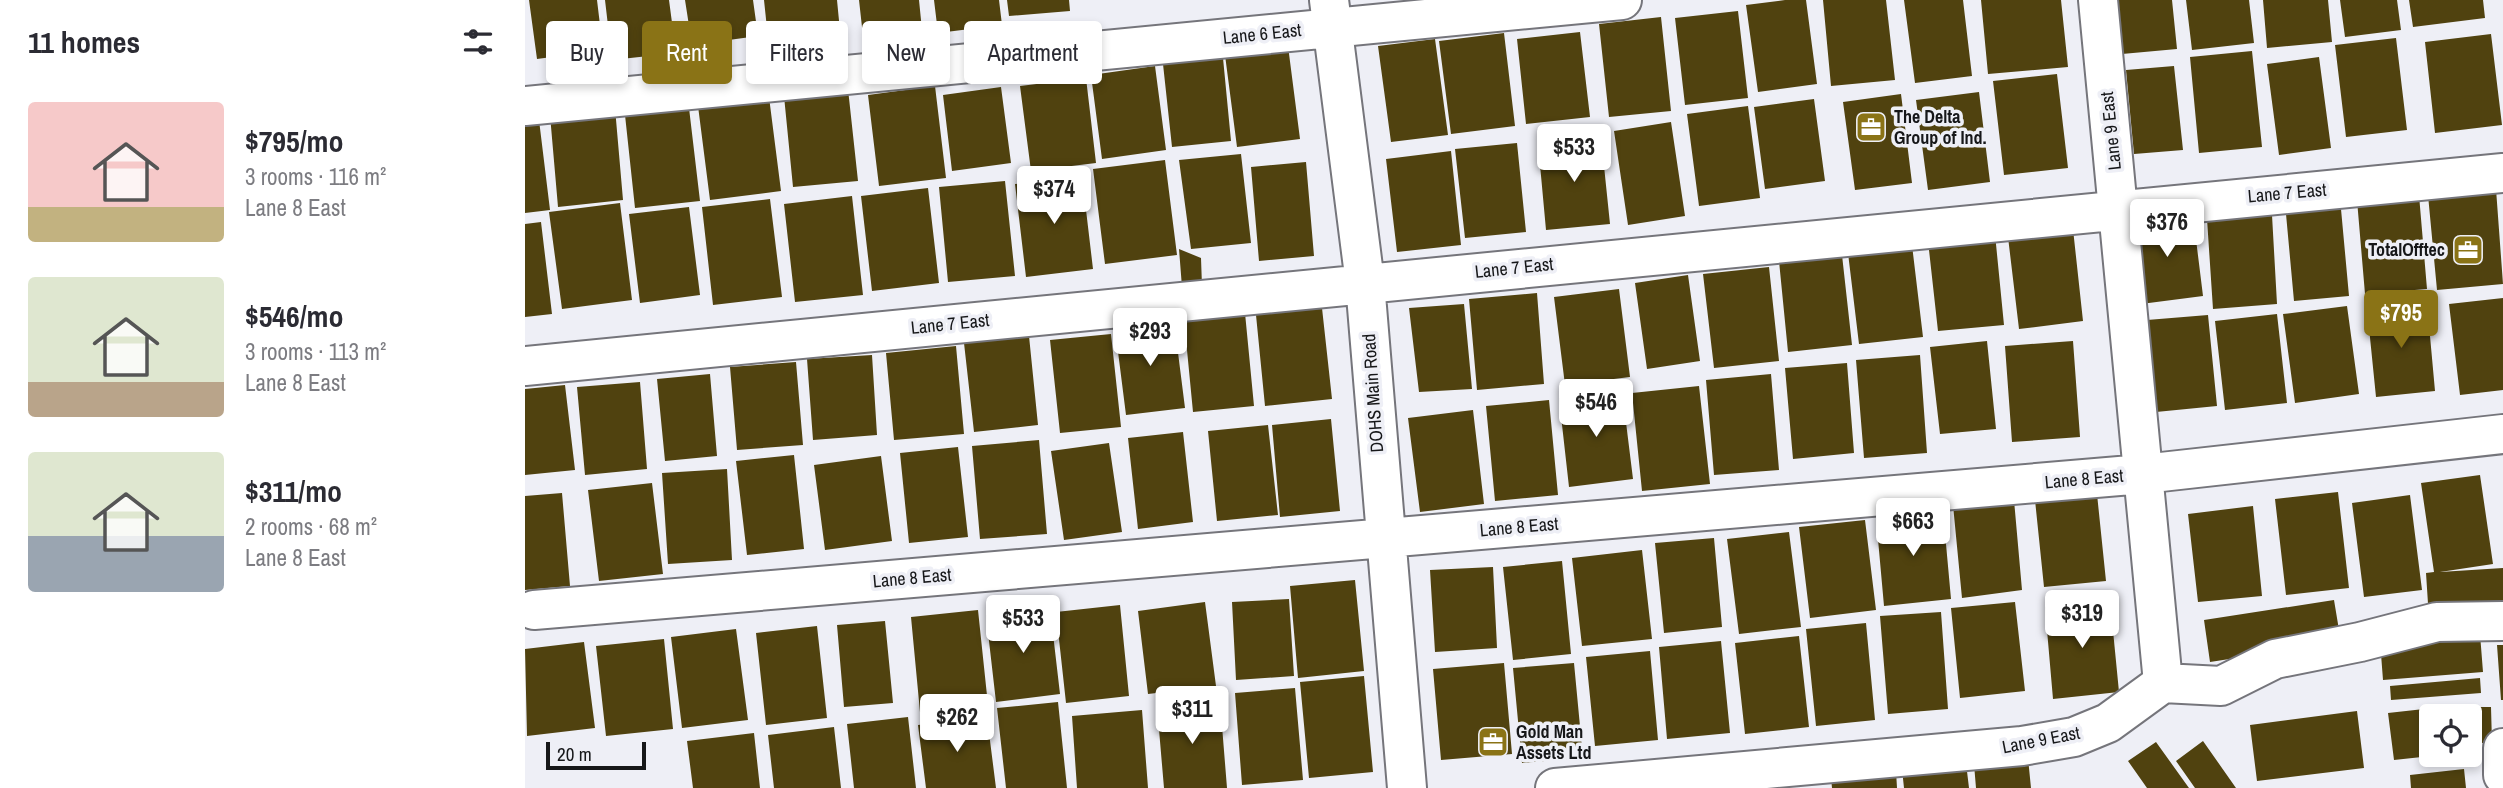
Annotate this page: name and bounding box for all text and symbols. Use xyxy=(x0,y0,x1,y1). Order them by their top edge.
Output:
street label: Lane 6 East xyxy=(1221,17,1302,50)
chip: Buy xyxy=(546,21,628,84)
chip: Rent xyxy=(642,21,732,84)
chip: Filters xyxy=(746,21,848,84)
chip: New xyxy=(862,21,950,84)
chip: Apartment xyxy=(964,21,1102,84)
text: 11 homes xyxy=(28,22,140,62)
icon: filters xyxy=(459,23,497,61)
street label: Lane 9 East xyxy=(2094,91,2127,172)
place label: The Delta Group of Ind. xyxy=(1894,104,1987,150)
office icon: The Delta Group of Ind. xyxy=(1854,110,1888,144)
text: $795/mo xyxy=(245,121,343,161)
pin: $533 xyxy=(1533,124,1615,184)
icon: home xyxy=(84,130,168,214)
text: $533 xyxy=(1553,131,1595,162)
text: 3 rooms · 116 m² xyxy=(245,161,386,192)
pin: $374 xyxy=(1013,166,1095,226)
text: $374 xyxy=(1033,173,1075,204)
street label: Lane 7 East xyxy=(2247,177,2327,208)
text: Lane 8 East xyxy=(245,192,346,223)
pin: $376 xyxy=(2126,200,2208,259)
text: $376 xyxy=(2146,206,2188,237)
office icon: TotalOfftec xyxy=(2451,233,2485,267)
place label: TotalOfftec xyxy=(2368,237,2445,262)
street label: Lane 7 East xyxy=(1473,251,1554,284)
pin: $795 xyxy=(2360,290,2442,350)
text: $546/mo xyxy=(245,296,343,336)
text: $795 xyxy=(2380,297,2422,328)
icon: home xyxy=(84,305,168,389)
street label: Lane 7 East xyxy=(909,307,990,340)
pin: $293 xyxy=(1109,308,1191,368)
text: $293 xyxy=(1129,315,1171,346)
street label: DOHS Main Road xyxy=(1356,333,1389,453)
text: 3 rooms · 113 m² xyxy=(245,336,386,367)
text: Lane 8 East xyxy=(245,367,346,398)
pin: $546 xyxy=(1555,380,1637,439)
text: $546 xyxy=(1575,386,1617,417)
street label: Lane 8 East xyxy=(2044,463,2124,494)
text: $311/mo xyxy=(245,471,342,511)
icon: home xyxy=(84,480,168,564)
pin: $663 xyxy=(1872,498,1954,558)
text: $663 xyxy=(1892,505,1934,536)
text: 2 rooms · 68 m² xyxy=(245,511,377,542)
street label: Lane 8 East xyxy=(1479,511,1559,542)
text: Lane 8 East xyxy=(245,542,346,573)
street label: Lane 8 East xyxy=(872,562,952,593)
pin: $319 xyxy=(2041,590,2123,650)
pin: $533 xyxy=(982,596,1064,655)
text: $319 xyxy=(2061,597,2103,628)
text: $533 xyxy=(1002,602,1044,633)
pin: $311 xyxy=(1151,686,1233,746)
text: $311 xyxy=(1172,693,1212,724)
pin: $262 xyxy=(916,694,998,754)
text: $262 xyxy=(936,701,978,732)
map controls xyxy=(2419,704,2482,767)
button: locate xyxy=(2419,704,2482,767)
place label: Gold Man Assets Ltd xyxy=(1516,719,1591,765)
street label: Lane 9 East xyxy=(2000,720,2082,759)
office icon: Gold Man Assets Ltd xyxy=(1476,725,1510,759)
scale bar xyxy=(546,739,646,771)
text: 20 m xyxy=(557,741,592,767)

